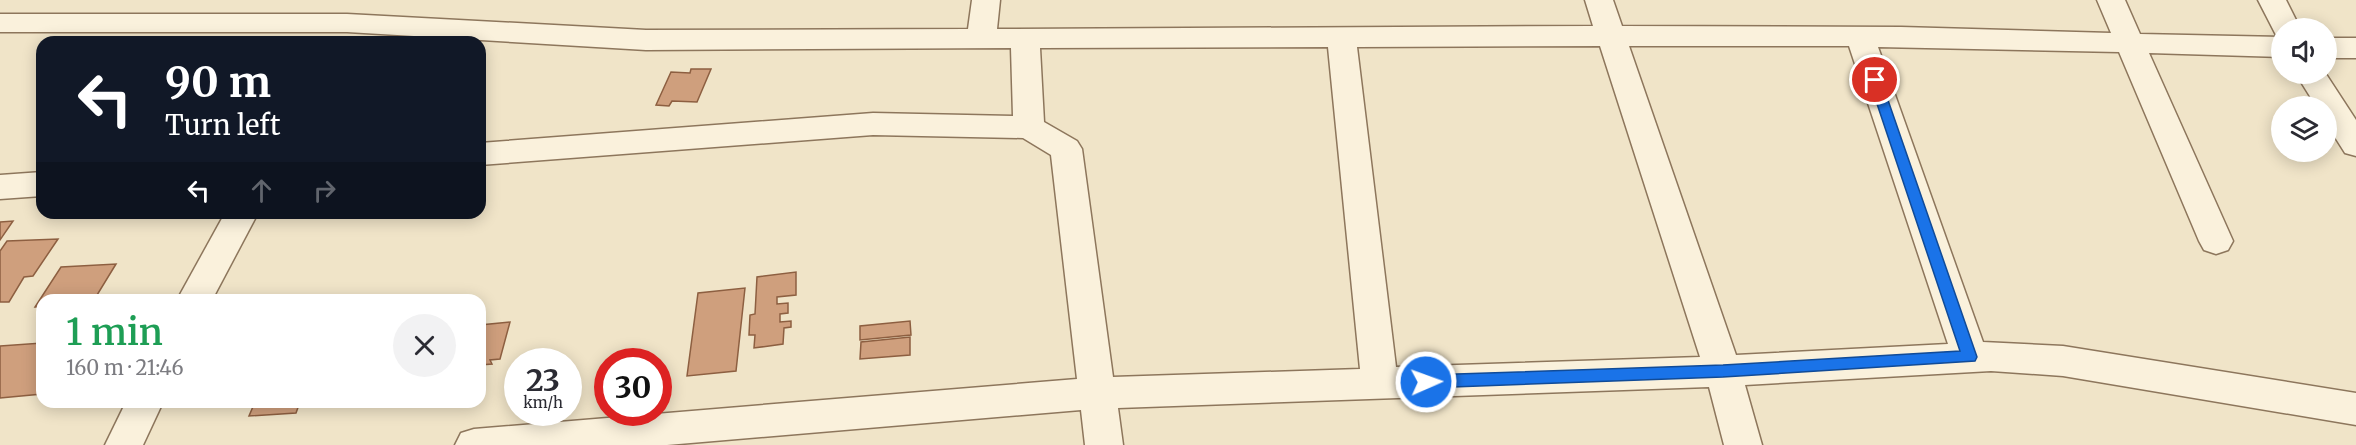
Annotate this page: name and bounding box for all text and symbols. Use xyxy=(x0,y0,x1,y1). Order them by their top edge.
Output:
map controls xyxy=(2271,18,2337,162)
button: sound xyxy=(2271,18,2337,84)
pin xyxy=(1849,54,1900,105)
text: 90 m xyxy=(165,56,271,108)
icon: left xyxy=(66,60,144,138)
icon: arrive xyxy=(1858,63,1891,96)
button: layers xyxy=(2271,96,2337,162)
text: Turn left xyxy=(165,108,280,142)
icon: left xyxy=(182,174,215,207)
icon: ahead xyxy=(245,174,278,207)
icon: right xyxy=(308,174,341,207)
text: 1 min xyxy=(66,310,163,355)
button: close xyxy=(393,314,456,377)
speed limit sign: 30 xyxy=(594,348,672,426)
position arrow xyxy=(1394,350,1458,414)
text: 160 m · 21:46 xyxy=(66,355,184,380)
text: 23 xyxy=(526,361,560,399)
text: km/h xyxy=(523,393,563,412)

